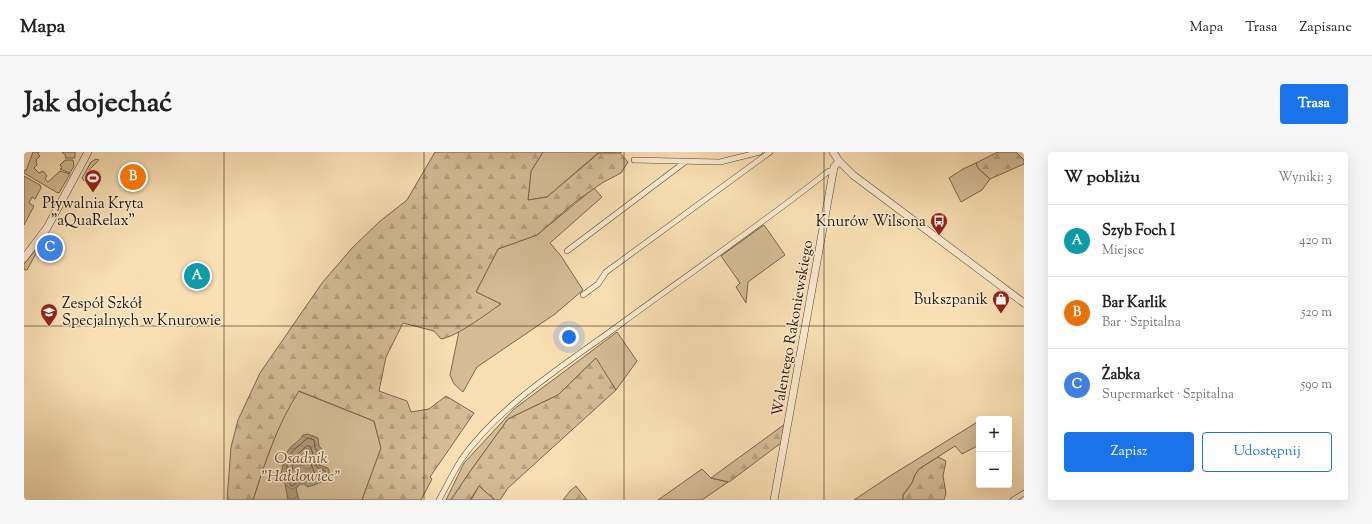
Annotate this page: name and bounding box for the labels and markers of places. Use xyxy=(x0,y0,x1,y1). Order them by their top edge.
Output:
pin: B xyxy=(120,162,146,192)
sports icon: Pływalnia Kryta "aQuaRelax" xyxy=(83,168,103,193)
place label: Pływalnia Kryta "aQuaRelax" xyxy=(42,194,144,232)
bus stop icon: Knurów Wilsona xyxy=(929,211,949,236)
place label: Knurów Wilsona xyxy=(816,212,926,233)
pin: C xyxy=(37,233,63,263)
pin: A xyxy=(184,261,210,291)
shop icon: Bukszpanik xyxy=(991,289,1011,314)
place label: Bukszpanik xyxy=(914,290,988,311)
place label: Zespół Szkół Specjalnych w Knurowie xyxy=(62,294,221,332)
school or university icon: Zespół Szkół Specjalnych w Knurowie xyxy=(39,302,59,327)

